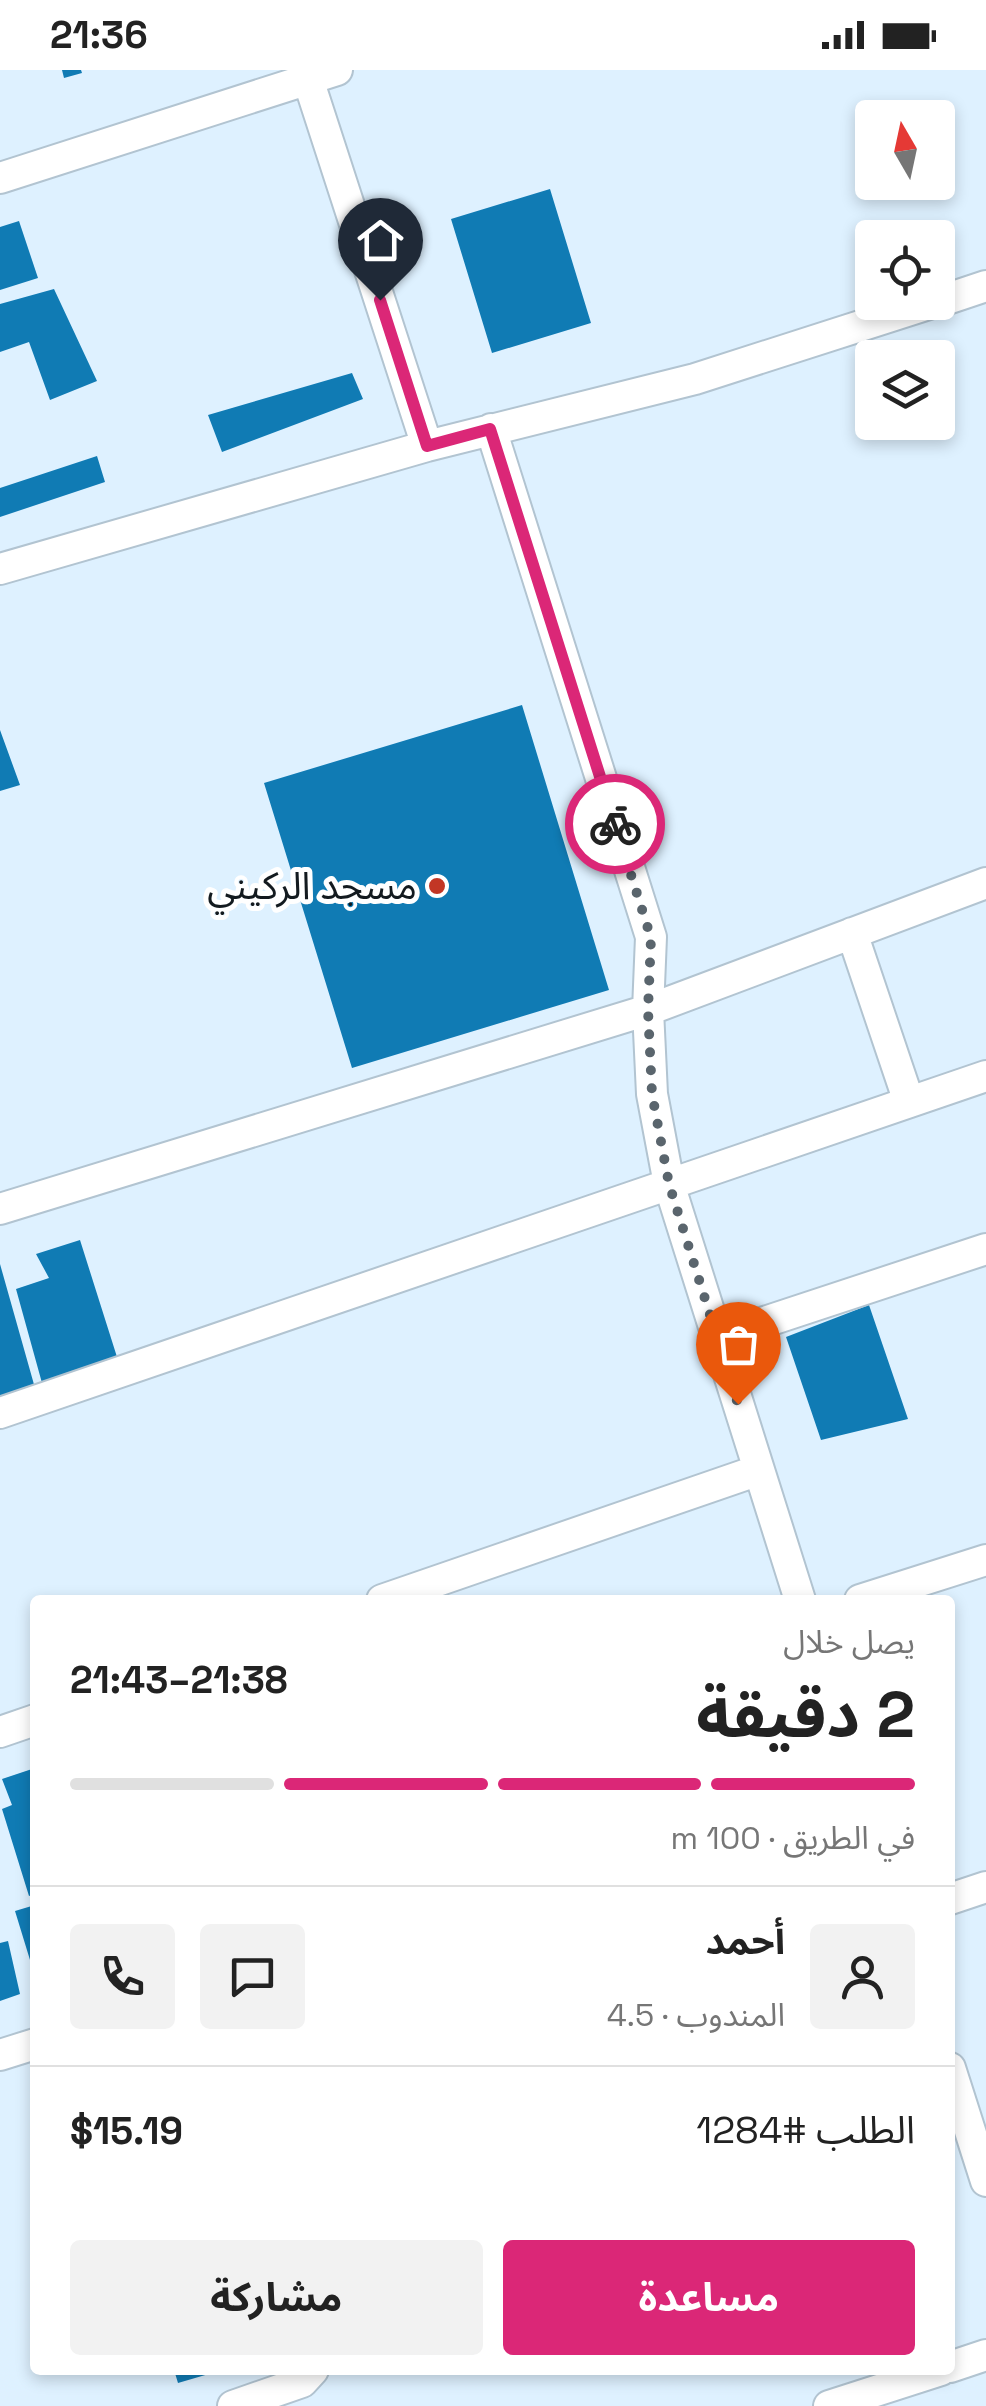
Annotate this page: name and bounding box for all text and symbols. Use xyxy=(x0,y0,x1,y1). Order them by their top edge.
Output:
text: 21:36 xyxy=(50,11,148,59)
north arrow xyxy=(855,100,955,200)
map controls xyxy=(855,100,955,440)
pin xyxy=(338,198,423,301)
icon: home xyxy=(353,213,408,268)
button: locate xyxy=(855,220,955,320)
button: layers xyxy=(855,340,955,440)
courier xyxy=(565,774,665,874)
icon: bike xyxy=(588,797,643,852)
place label: مسجد الركيني xyxy=(207,862,417,915)
marker: مسجد الركيني xyxy=(426,875,448,897)
pin xyxy=(696,1302,781,1405)
icon: bag xyxy=(711,1317,766,1372)
text: يصل خلال xyxy=(783,1622,915,1662)
text: 21:38–21:43 xyxy=(70,1656,288,1704)
text: 2 دقيقة xyxy=(696,1673,915,1756)
text: في الطريق · 100 m xyxy=(671,1818,915,1858)
text: أحمد xyxy=(705,1917,785,1965)
button: phone xyxy=(70,1924,175,2029)
button: chat xyxy=(200,1924,305,2029)
button: person xyxy=(810,1924,915,2029)
text: المندوب · 4.5 xyxy=(607,1995,785,2035)
text: الطلب #1284 xyxy=(696,2106,915,2154)
text: $15.19 xyxy=(70,2107,183,2155)
button: مشاركة xyxy=(70,2240,483,2355)
button: مساعدة xyxy=(503,2240,915,2355)

